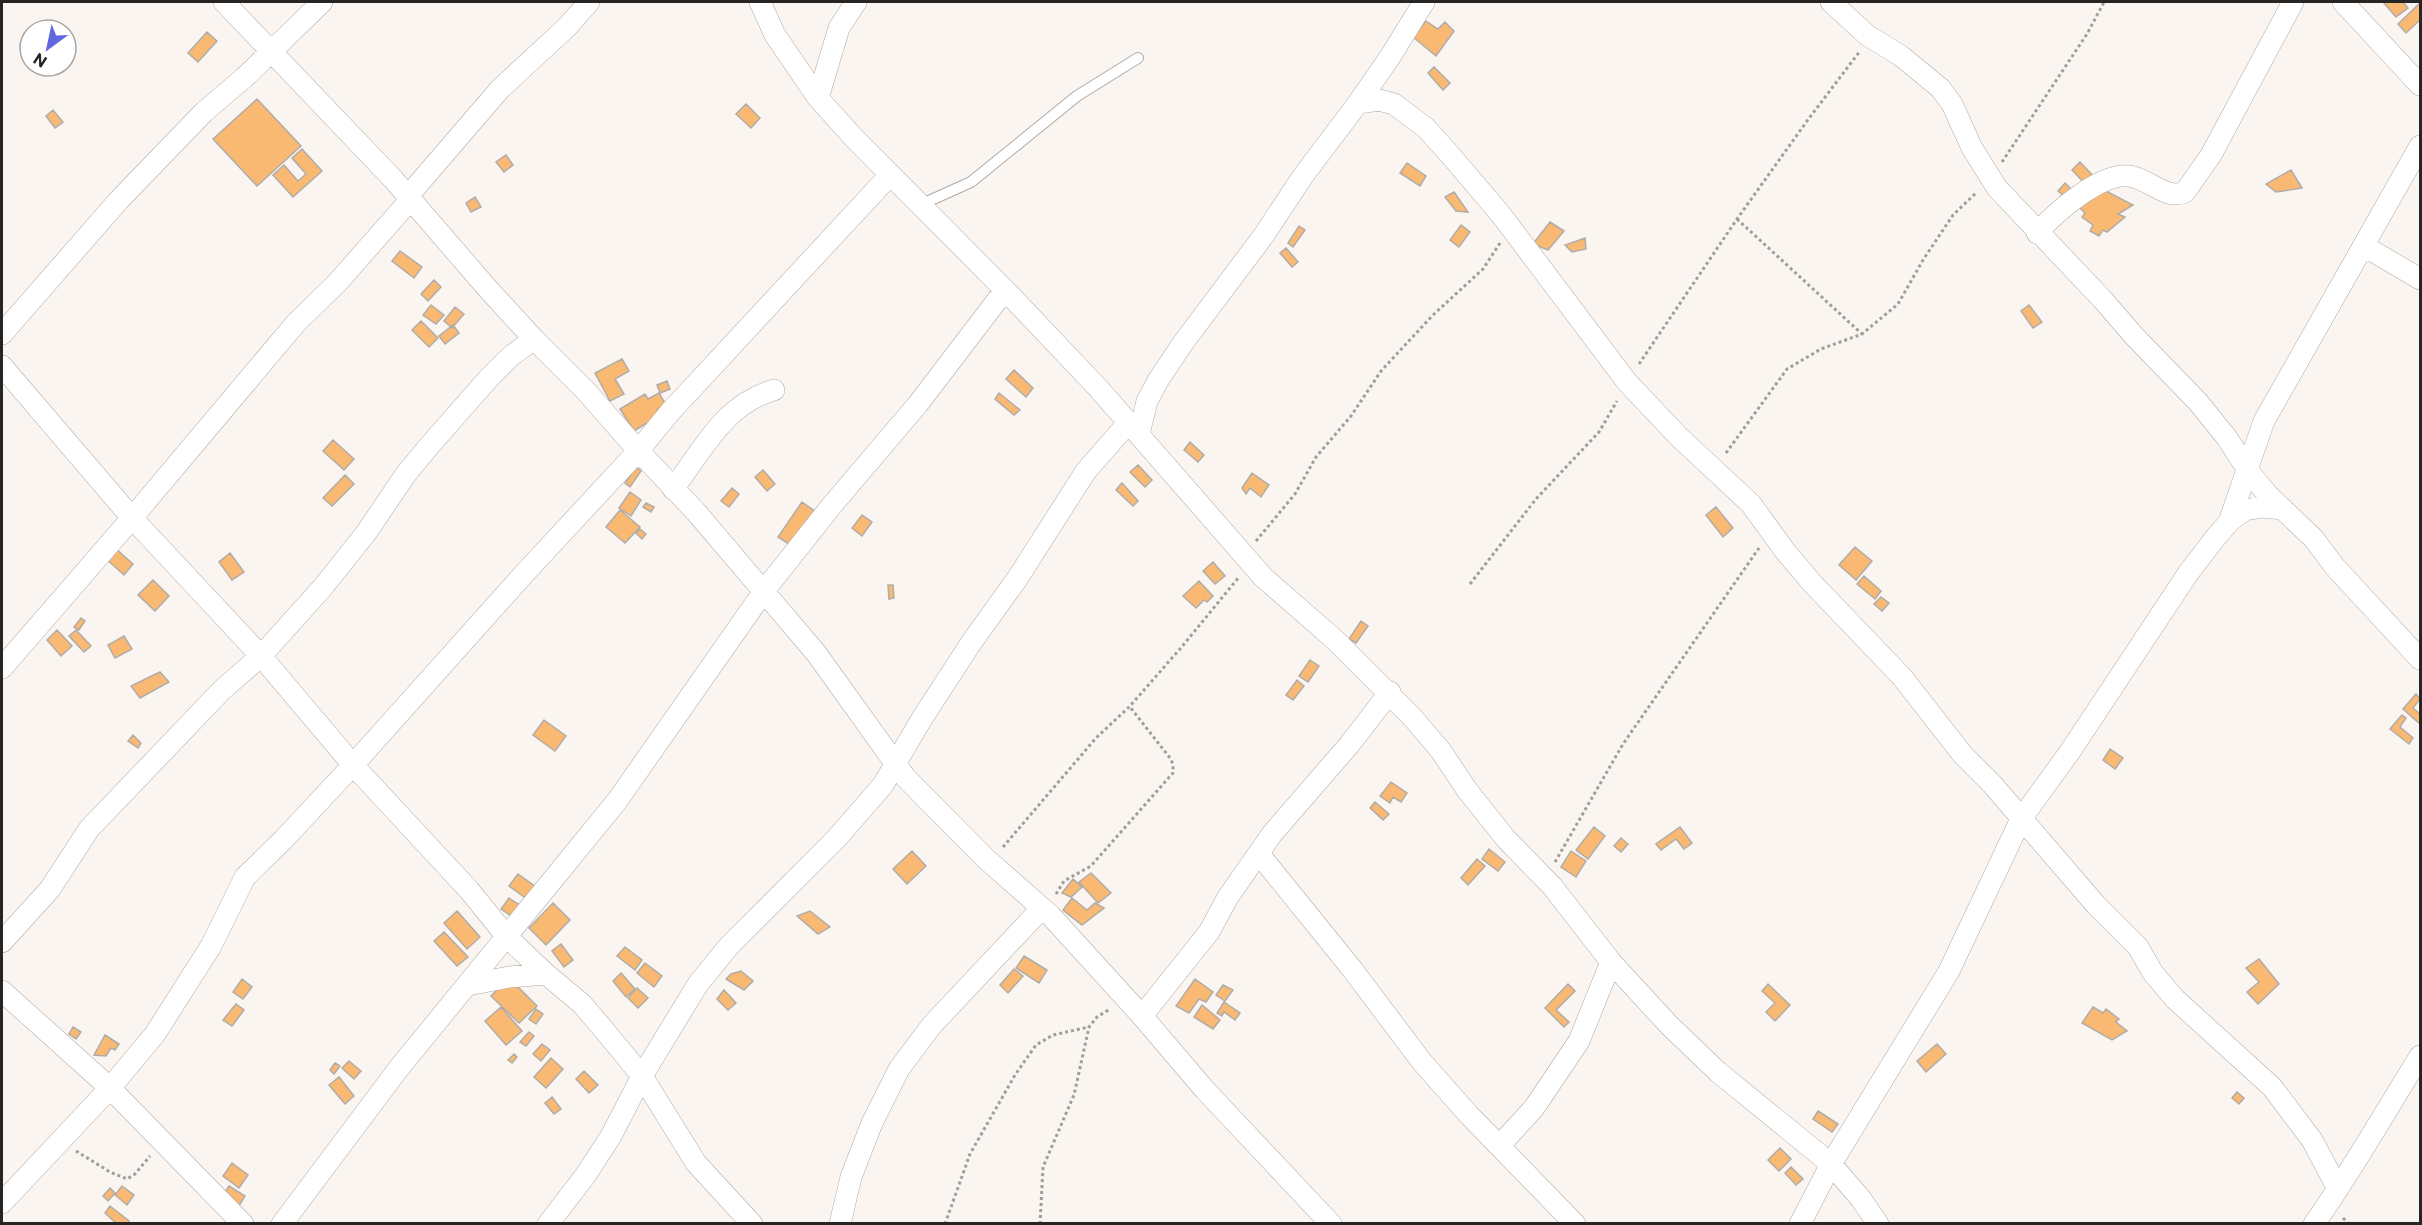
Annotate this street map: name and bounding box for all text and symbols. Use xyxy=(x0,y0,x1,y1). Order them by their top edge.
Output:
north arrow xyxy=(18,18,78,78)
text: N xyxy=(29,50,50,72)

